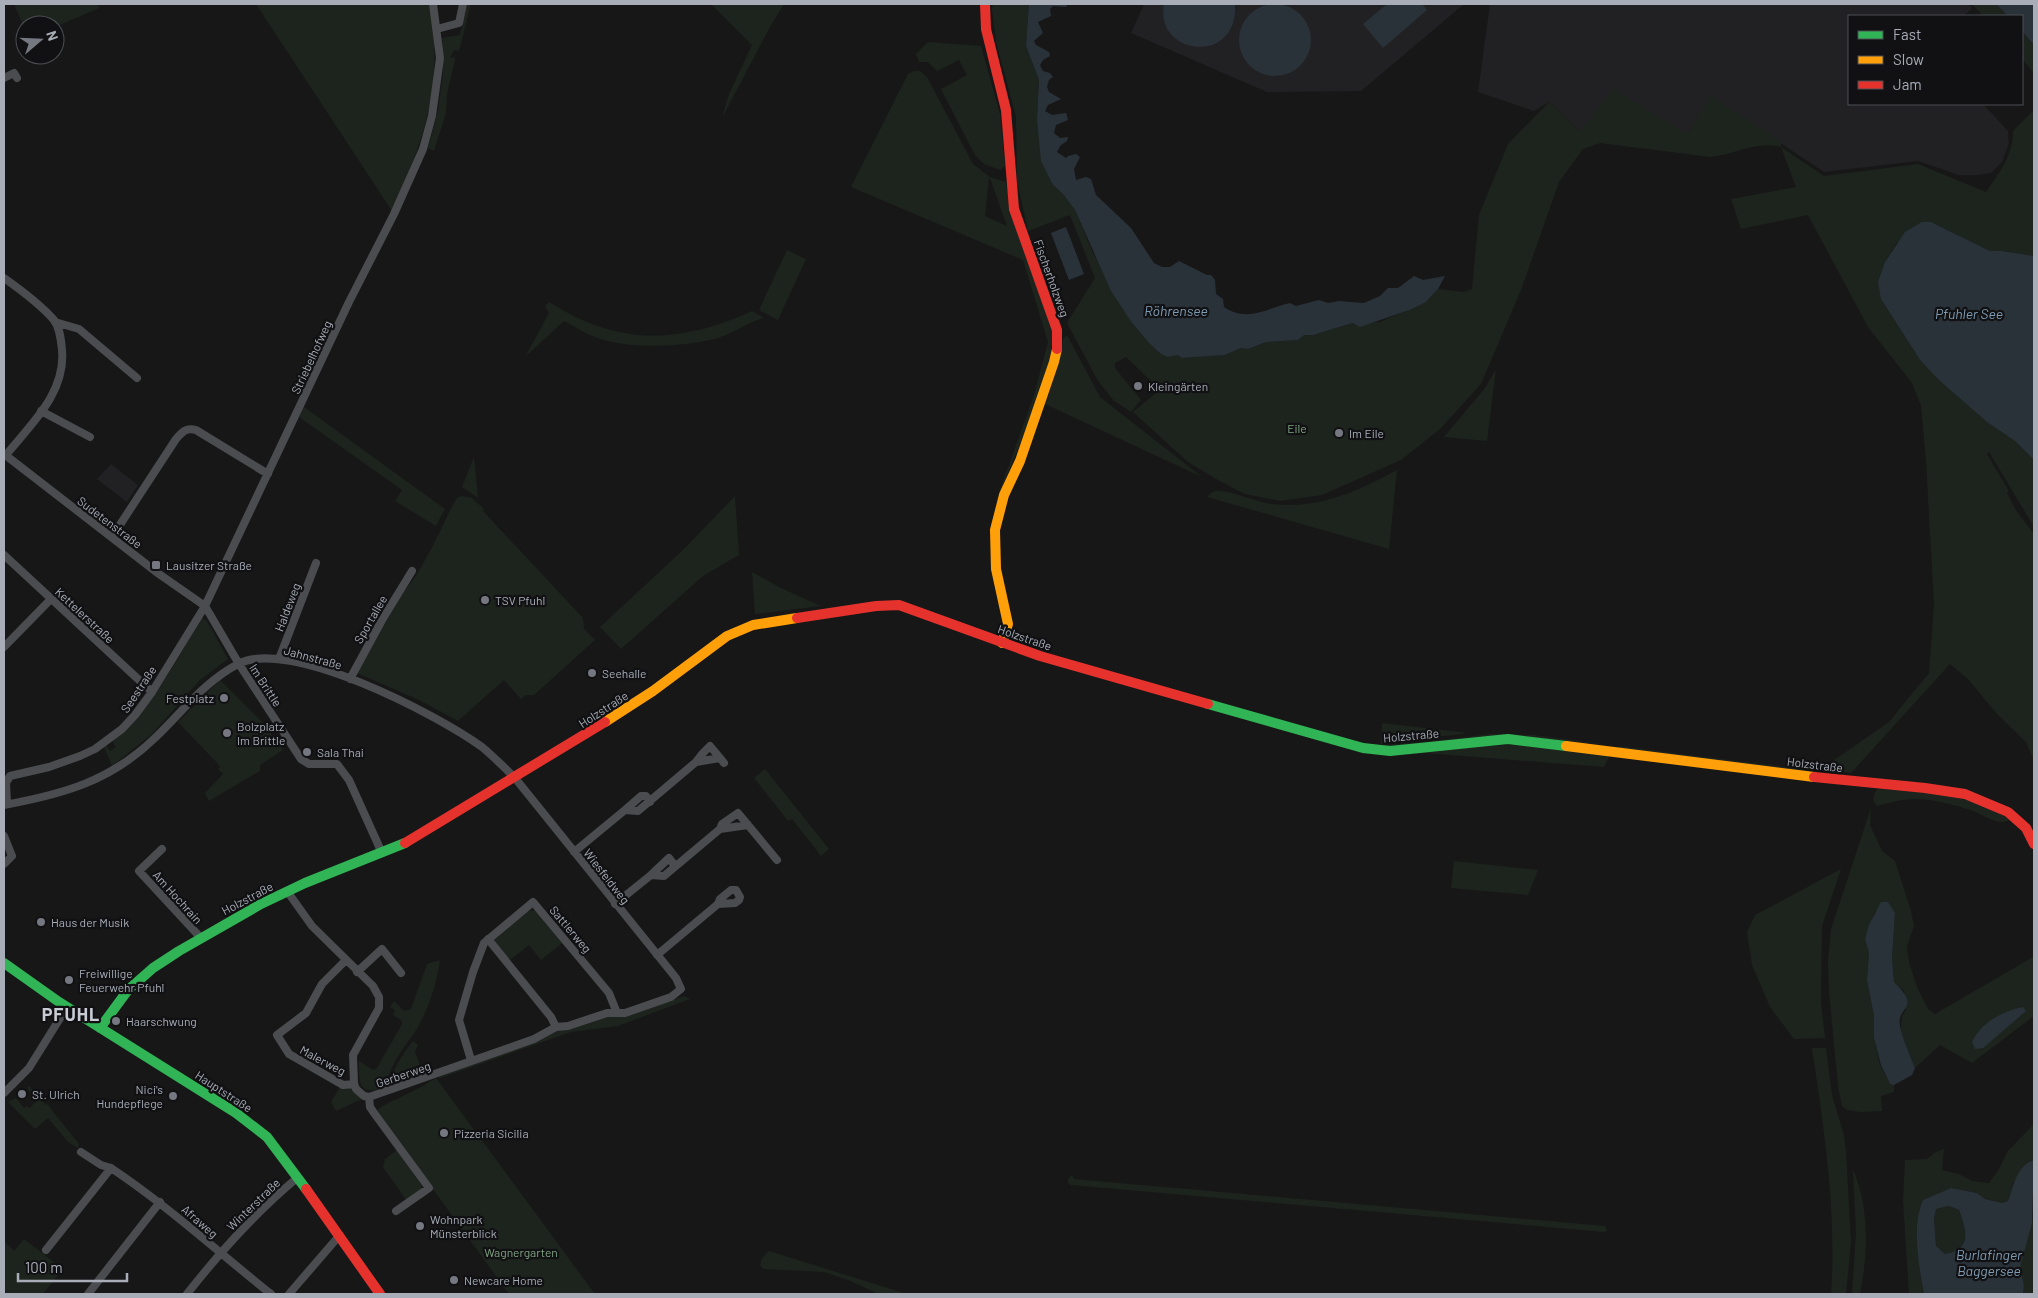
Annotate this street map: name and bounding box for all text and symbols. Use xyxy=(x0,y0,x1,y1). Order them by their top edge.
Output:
north arrow xyxy=(15,15,65,65)
legend xyxy=(1848,15,2023,105)
text: Fast xyxy=(1893,25,1921,43)
text: N xyxy=(43,28,62,43)
text: Slow xyxy=(1893,50,1924,68)
text: Jam xyxy=(1893,75,1922,93)
street label: Fischerholzweg xyxy=(1032,237,1072,319)
water label: Röhrensee xyxy=(1144,302,1208,319)
water label: Pfuhler See xyxy=(1935,305,2003,322)
street label: Striebelhofweg xyxy=(288,318,334,396)
place label: Kleingärten xyxy=(1148,379,1208,393)
marker: Kleingärten xyxy=(1132,380,1144,392)
park label: Eile xyxy=(1287,421,1307,435)
place label: Im Eile xyxy=(1349,426,1384,440)
marker: Im Eile xyxy=(1333,427,1345,439)
street label: Sudetenstraße xyxy=(75,493,145,551)
place label: Lausitzer Straße xyxy=(166,558,252,572)
marker: Lausitzer Straße xyxy=(150,559,162,571)
street label: Haldeweg xyxy=(271,581,303,633)
street label: Kettelerstraße xyxy=(53,584,117,646)
street label: Sportallee xyxy=(351,592,389,646)
place label: TSV Pfuhl xyxy=(495,593,545,607)
marker: TSV Pfuhl xyxy=(479,594,491,606)
street label: Holzstraße xyxy=(996,621,1054,653)
street label: Jahnstraße xyxy=(282,643,344,671)
street label: Im Brittle xyxy=(247,661,285,709)
street label: Seestraße xyxy=(117,663,159,715)
place label: Seehalle xyxy=(602,666,646,680)
marker: Seehalle xyxy=(586,667,598,679)
street label: Holzstraße xyxy=(576,688,630,730)
place label: Festplatz xyxy=(166,691,214,705)
marker: Festplatz xyxy=(218,692,230,704)
place label: Bolzplatz Im Brittle xyxy=(237,719,285,747)
street label: Holzstraße xyxy=(1382,726,1440,744)
marker: Bolzplatz Im Brittle xyxy=(221,727,233,739)
place label: Sala Thai xyxy=(317,745,364,759)
marker: Sala Thai xyxy=(301,746,313,758)
street label: Holzstraße xyxy=(1786,754,1844,774)
street label: Wiesfeldweg xyxy=(581,846,633,906)
street label: Am Hochrain xyxy=(150,868,206,926)
street label: Holzstraße xyxy=(219,879,275,917)
street label: Sattlerweg xyxy=(547,903,595,955)
place label: Haus der Musik xyxy=(51,915,129,929)
marker: Haus der Musik xyxy=(35,916,47,928)
place label: Freiwillige Feuerwehr Pfuhl xyxy=(79,966,164,994)
marker: Freiwillige Feuerwehr Pfuhl xyxy=(63,974,75,986)
district label: PFUHL xyxy=(42,1003,100,1025)
place label: Haarschwung xyxy=(126,1014,197,1028)
marker: Haarschwung xyxy=(110,1015,122,1027)
street label: Malerweg xyxy=(298,1042,348,1078)
street label: Gerberweg xyxy=(374,1058,432,1090)
street label: Hauptstraße xyxy=(193,1067,255,1115)
place label: Nici's Hundepflege xyxy=(97,1082,163,1110)
place label: St. Ulrich xyxy=(32,1087,80,1101)
marker: St. Ulrich xyxy=(16,1088,28,1100)
marker: Nici's Hundepflege xyxy=(167,1090,179,1102)
place label: Pizzeria Sicilia xyxy=(454,1126,529,1140)
marker: Pizzeria Sicilia xyxy=(438,1127,450,1139)
street label: Winterstraße xyxy=(223,1175,283,1233)
street label: Afraweg xyxy=(179,1202,221,1240)
place label: Wohnpark Münsterblick xyxy=(430,1212,497,1240)
marker: Wohnpark Münsterblick xyxy=(414,1220,426,1232)
park label: Wagnergarten xyxy=(484,1245,558,1259)
water label: Burlafinger Baggersee xyxy=(1956,1246,2023,1279)
scale bar xyxy=(18,1250,126,1282)
text: 100 m xyxy=(25,1258,63,1276)
place label: Newcare Home xyxy=(464,1273,543,1287)
marker: Newcare Home xyxy=(448,1274,460,1286)

